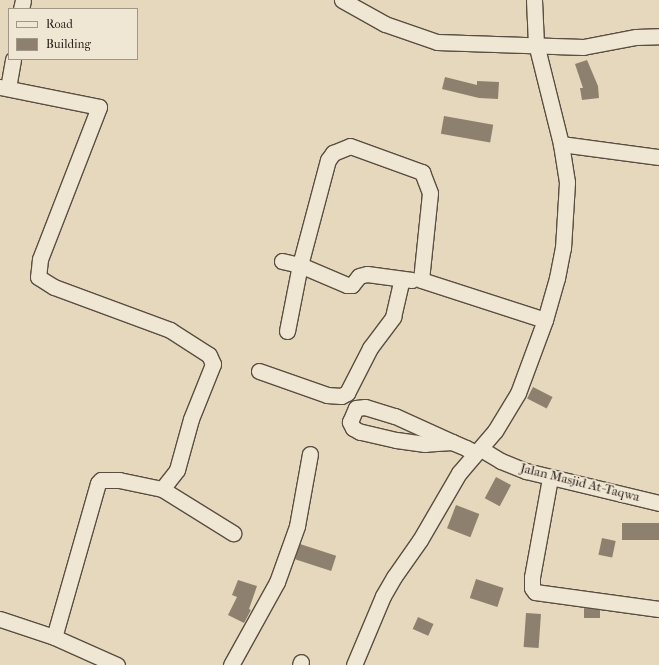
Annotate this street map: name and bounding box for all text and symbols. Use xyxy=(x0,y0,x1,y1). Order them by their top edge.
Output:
legend xyxy=(8,8,138,60)
text: Road xyxy=(46,17,73,31)
text: Building xyxy=(46,37,91,51)
street label: Jalan Masjid At-Taqwa xyxy=(519,461,641,505)

